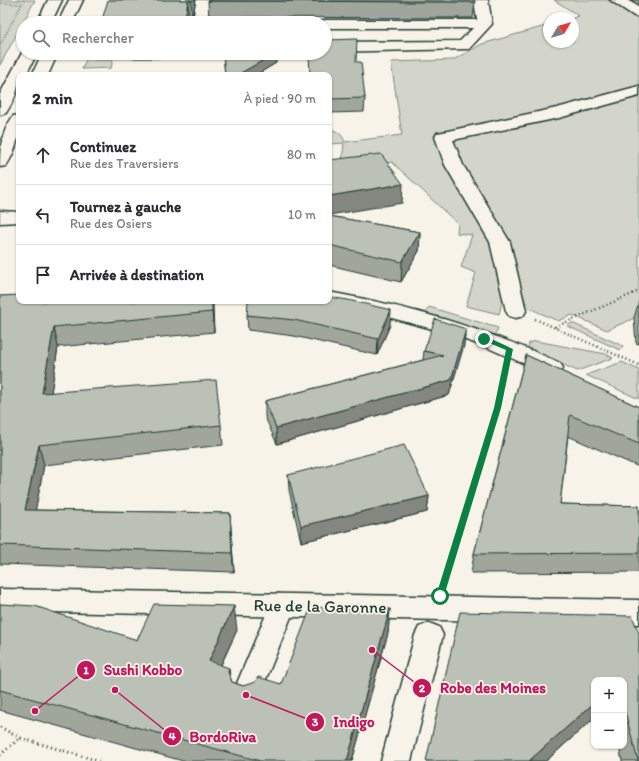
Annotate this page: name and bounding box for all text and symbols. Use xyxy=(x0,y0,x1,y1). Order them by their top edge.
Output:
north arrow xyxy=(543,12,579,48)
search box xyxy=(16,16,332,60)
icon: search xyxy=(30,27,52,49)
text: Rechercher xyxy=(62,29,134,47)
text: 2 min xyxy=(32,88,72,108)
text: À pied · 90 m xyxy=(244,91,316,106)
text: Continuez xyxy=(70,138,136,156)
icon: ahead xyxy=(32,144,54,166)
text: 80 m xyxy=(287,147,316,162)
text: Rue des Traversiers xyxy=(70,156,179,171)
text: Tournez à gauche xyxy=(70,198,181,216)
icon: left xyxy=(32,204,54,226)
text: 10 m xyxy=(288,207,316,222)
text: Rue des Osiers xyxy=(70,216,152,231)
icon: arrive xyxy=(32,264,54,286)
text: Arrivée à destination xyxy=(70,266,204,284)
route end xyxy=(475,330,493,348)
route start xyxy=(431,587,449,605)
street label: Rue de la Garonne xyxy=(253,595,387,617)
callout: Sushi Kobbo xyxy=(76,656,190,683)
text: Sushi Kobbo xyxy=(104,661,183,679)
text: 1 xyxy=(83,663,89,677)
callout: Robe des Moines xyxy=(412,675,554,702)
map controls xyxy=(591,677,627,749)
button: + xyxy=(591,677,627,713)
text: Robe des Moines xyxy=(440,679,546,697)
text: 2 xyxy=(419,681,426,695)
callout: Indigo xyxy=(305,708,383,735)
text: Indigo xyxy=(333,713,375,732)
button: − xyxy=(591,713,627,749)
text: 3 xyxy=(312,715,319,729)
callout: BordoRiva xyxy=(162,723,265,750)
text: BordoRiva xyxy=(190,728,257,746)
text: 4 xyxy=(168,729,176,743)

